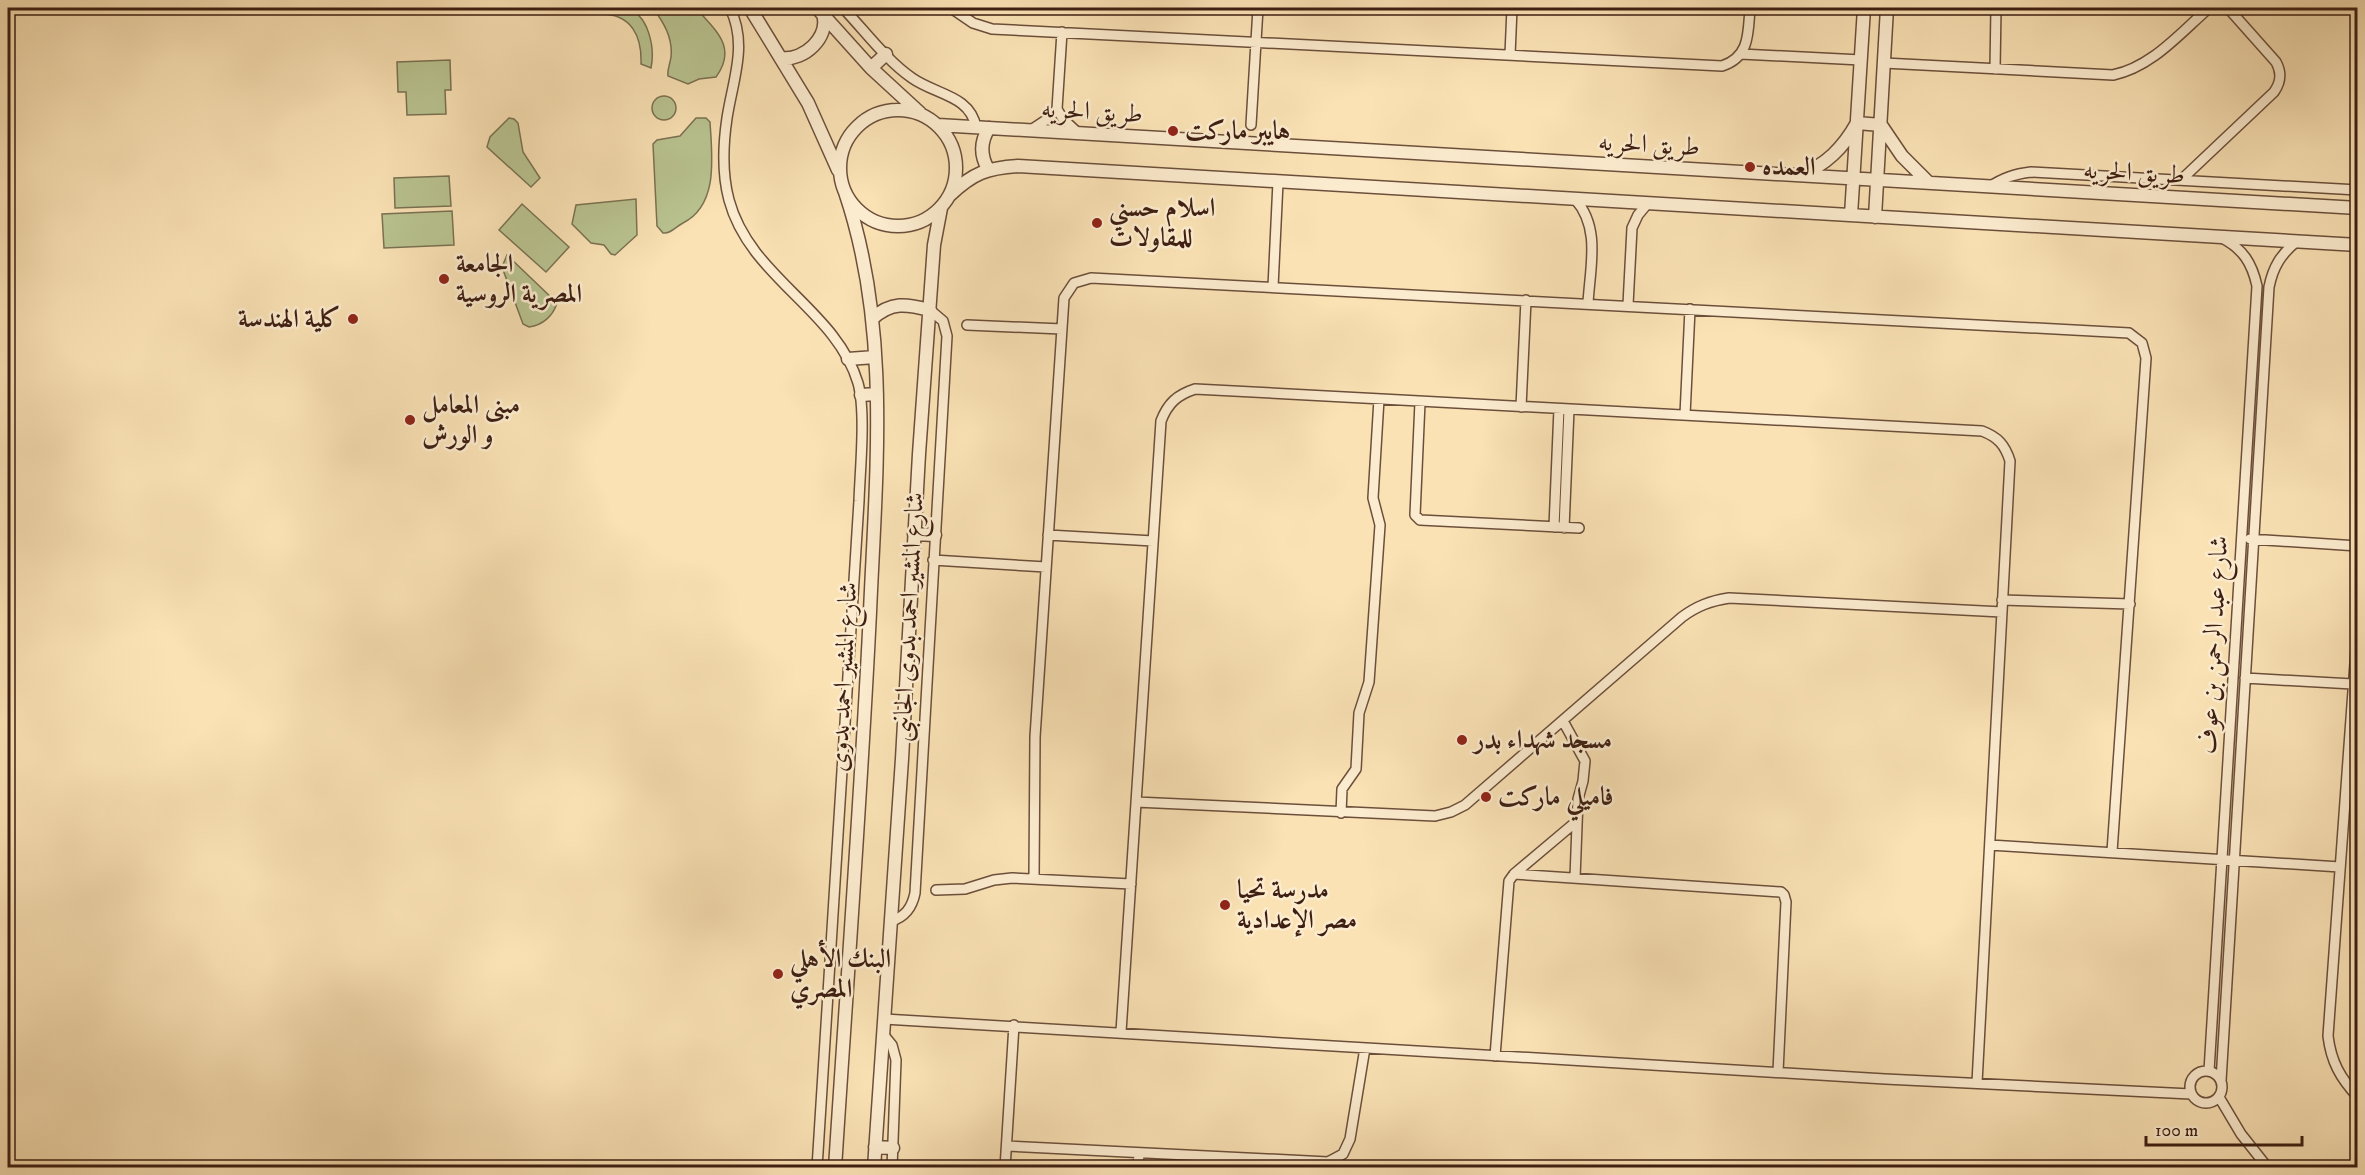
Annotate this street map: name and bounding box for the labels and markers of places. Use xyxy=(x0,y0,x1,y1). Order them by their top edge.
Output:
place label: هايبر ماركت xyxy=(1185,115,1290,148)
marker: هايبر ماركت xyxy=(1166,124,1180,138)
place label: العمده xyxy=(1762,151,1816,184)
marker: العمده xyxy=(1743,160,1757,174)
place label: اسلام حسني للمقاولات xyxy=(1109,192,1215,255)
marker: اسلام حسني للمقاولات xyxy=(1090,216,1104,230)
place label: الجامعة المصرية الروسية xyxy=(456,248,582,311)
marker: الجامعة المصرية الروسية xyxy=(437,272,451,286)
place label: كلية الهندسة xyxy=(238,303,341,336)
marker: كلية الهندسة xyxy=(346,312,360,326)
place label: مبنى المعامل و الورش xyxy=(422,389,520,452)
marker: مبنى المعامل و الورش xyxy=(403,413,417,427)
place label: مسجد شهداء بدر xyxy=(1471,724,1612,757)
marker: مسجد شهداء بدر xyxy=(1455,733,1469,747)
place label: فاميلي ماركت xyxy=(1498,781,1614,821)
marker: فاميلي ماركت xyxy=(1479,790,1493,804)
place label: مدرسة تحيا مصر الإعدادية xyxy=(1237,874,1357,937)
marker: مدرسة تحيا مصر الإعدادية xyxy=(1218,898,1232,912)
place label: البنك الأهلي المصري xyxy=(789,939,891,1010)
marker: البنك الأهلي المصري xyxy=(771,967,785,981)

